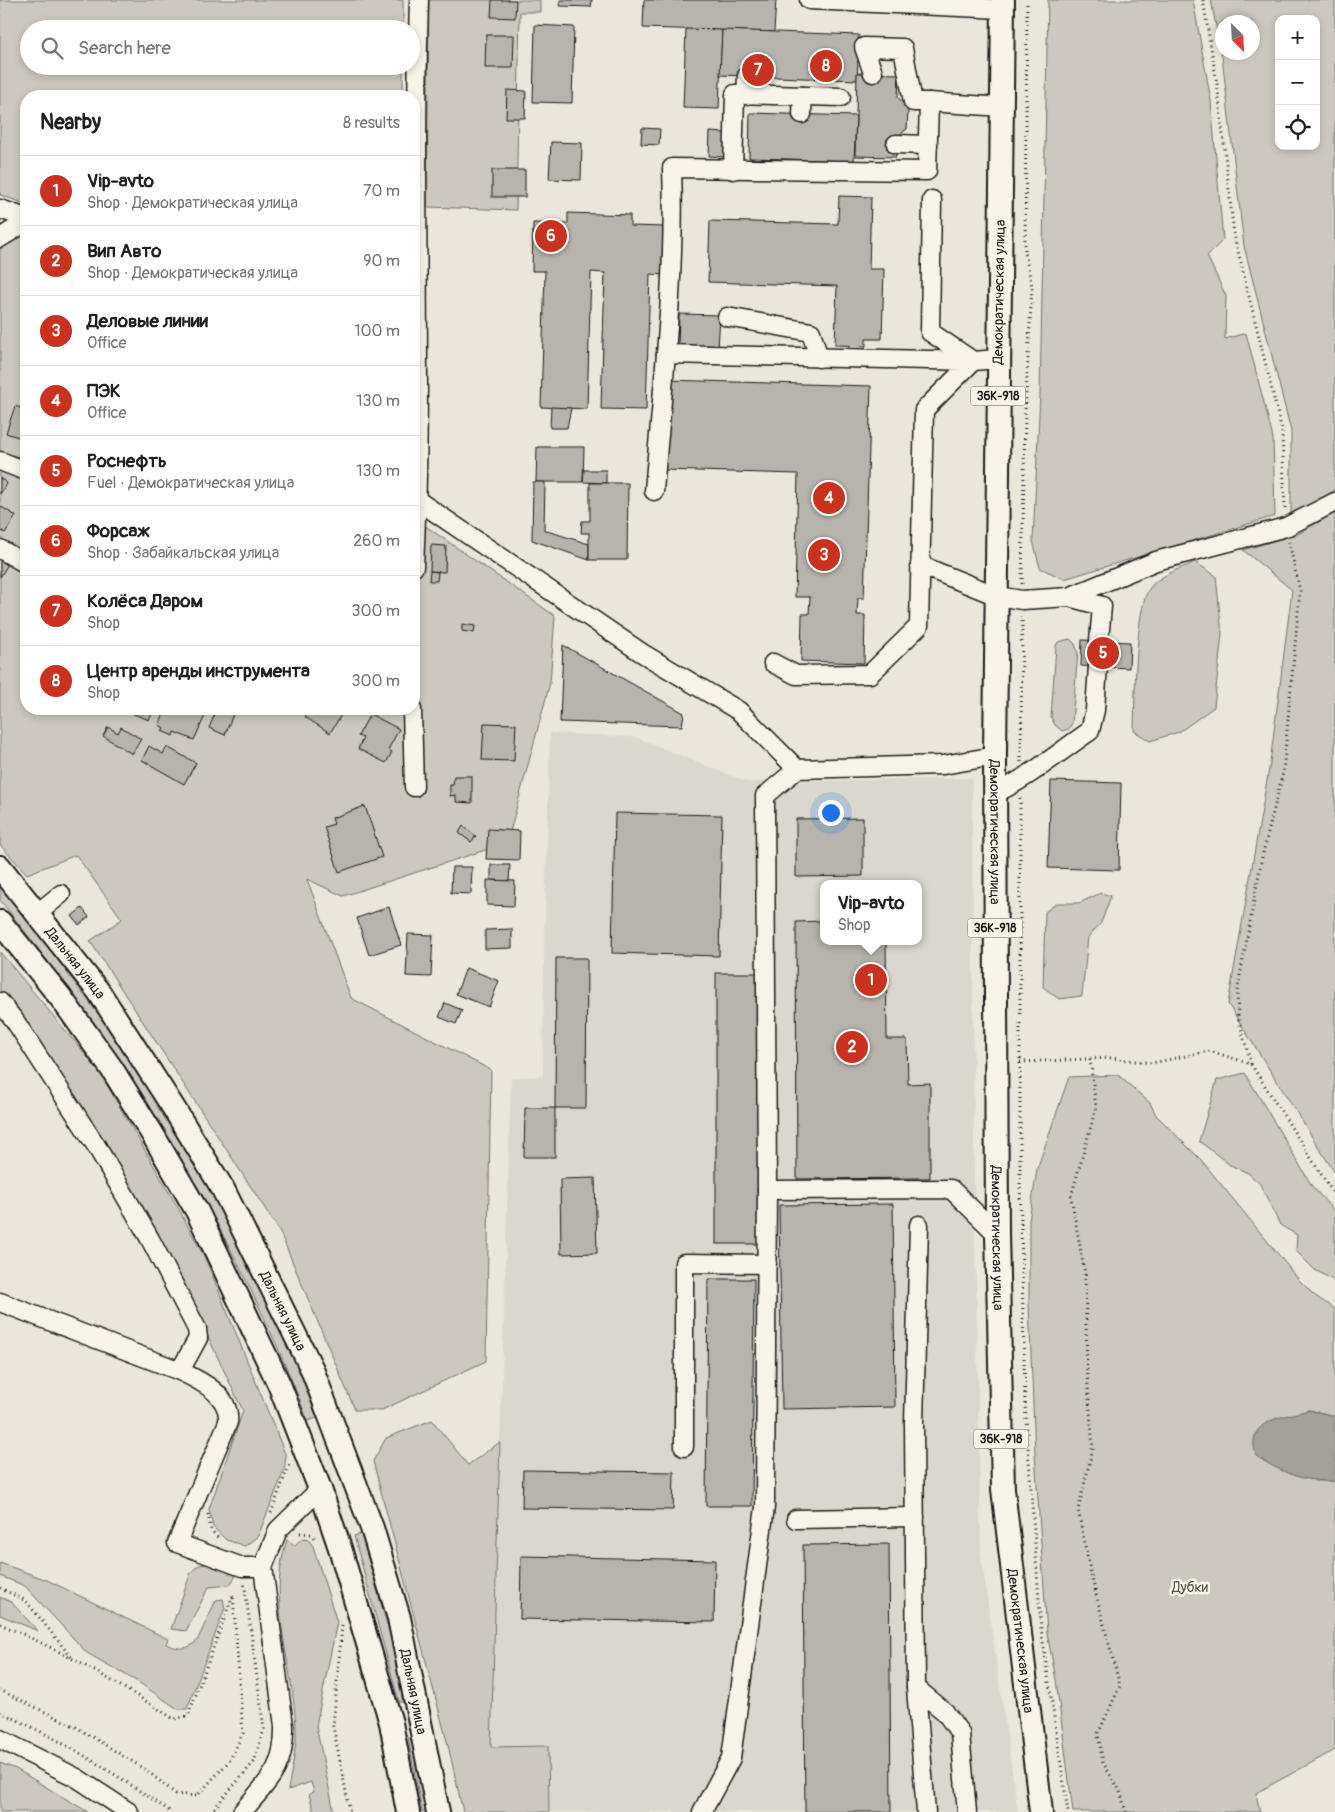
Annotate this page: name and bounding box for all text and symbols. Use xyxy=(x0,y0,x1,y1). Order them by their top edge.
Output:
north arrow xyxy=(1215,15,1260,60)
map controls xyxy=(1275,15,1320,150)
button: + xyxy=(1275,15,1320,60)
search box xyxy=(20,20,420,75)
icon: search xyxy=(38,34,66,62)
text: Search here xyxy=(78,36,171,60)
pin: 8 xyxy=(810,47,842,85)
pin: 7 xyxy=(742,51,774,89)
button: − xyxy=(1275,60,1320,105)
button: locate xyxy=(1275,105,1320,150)
text: Nearby xyxy=(40,109,101,136)
text: 8 results xyxy=(343,113,400,133)
text: Vip-avto xyxy=(87,169,154,193)
text: 1 xyxy=(53,181,59,201)
text: 70 m xyxy=(363,181,400,201)
text: Shop · Демократическая улица xyxy=(87,193,298,213)
pin: 6 xyxy=(535,217,567,255)
street label: Демократическая улица xyxy=(989,219,1009,366)
text: Вип Авто xyxy=(87,239,161,263)
text: 2 xyxy=(52,251,60,271)
text: 90 m xyxy=(363,251,400,271)
text: Shop · Демократическая улица xyxy=(87,263,298,283)
text: Деловые линии xyxy=(87,309,208,333)
text: 3 xyxy=(52,321,60,341)
text: 100 m xyxy=(354,321,400,341)
text: Office xyxy=(87,333,127,353)
text: ПЭК xyxy=(87,379,121,403)
road number: 36К-918 xyxy=(970,386,1026,406)
text: 4 xyxy=(51,391,61,411)
text: 130 m xyxy=(356,391,400,411)
text: Office xyxy=(87,403,127,423)
text: Роснефть xyxy=(87,449,167,473)
text: 5 xyxy=(52,461,60,481)
text: 130 m xyxy=(356,461,400,481)
text: Fuel · Демократическая улица xyxy=(87,473,294,493)
pin: 4 xyxy=(813,479,845,517)
text: Форсаж xyxy=(87,519,150,543)
text: 6 xyxy=(51,531,61,551)
text: 260 m xyxy=(353,531,400,551)
pin: 3 xyxy=(808,536,840,574)
text: Shop · Забайкальская улица xyxy=(87,543,279,563)
text: Колёса Даром xyxy=(87,589,203,613)
text: 7 xyxy=(52,601,60,621)
text: 300 m xyxy=(352,601,400,621)
text: Shop xyxy=(87,613,120,633)
pin: 5 xyxy=(1087,634,1119,672)
text: Центр аренды инструмента xyxy=(87,659,310,683)
text: 8 xyxy=(52,671,60,691)
text: 300 m xyxy=(352,671,400,691)
text: Shop xyxy=(87,683,120,703)
street label: Демократическая улица xyxy=(987,758,1004,905)
your location xyxy=(818,800,844,826)
popup xyxy=(820,880,922,945)
text: Vip-avto xyxy=(837,891,905,915)
text: Shop xyxy=(837,915,871,935)
road number: 36К-918 xyxy=(968,918,1022,938)
street label: Дальняя улица xyxy=(41,923,109,1002)
pin: 1 xyxy=(855,961,887,999)
pin: 2 xyxy=(836,1028,868,1066)
street label: Демократическая улица xyxy=(988,1164,1007,1311)
street label: Дальняя улица xyxy=(256,1267,310,1353)
road number: 36К-918 xyxy=(974,1430,1028,1448)
street label: Демократическая улица xyxy=(1004,1567,1038,1714)
park label: Дубки xyxy=(1171,1579,1208,1596)
street label: Дальняя улица xyxy=(397,1646,431,1736)

